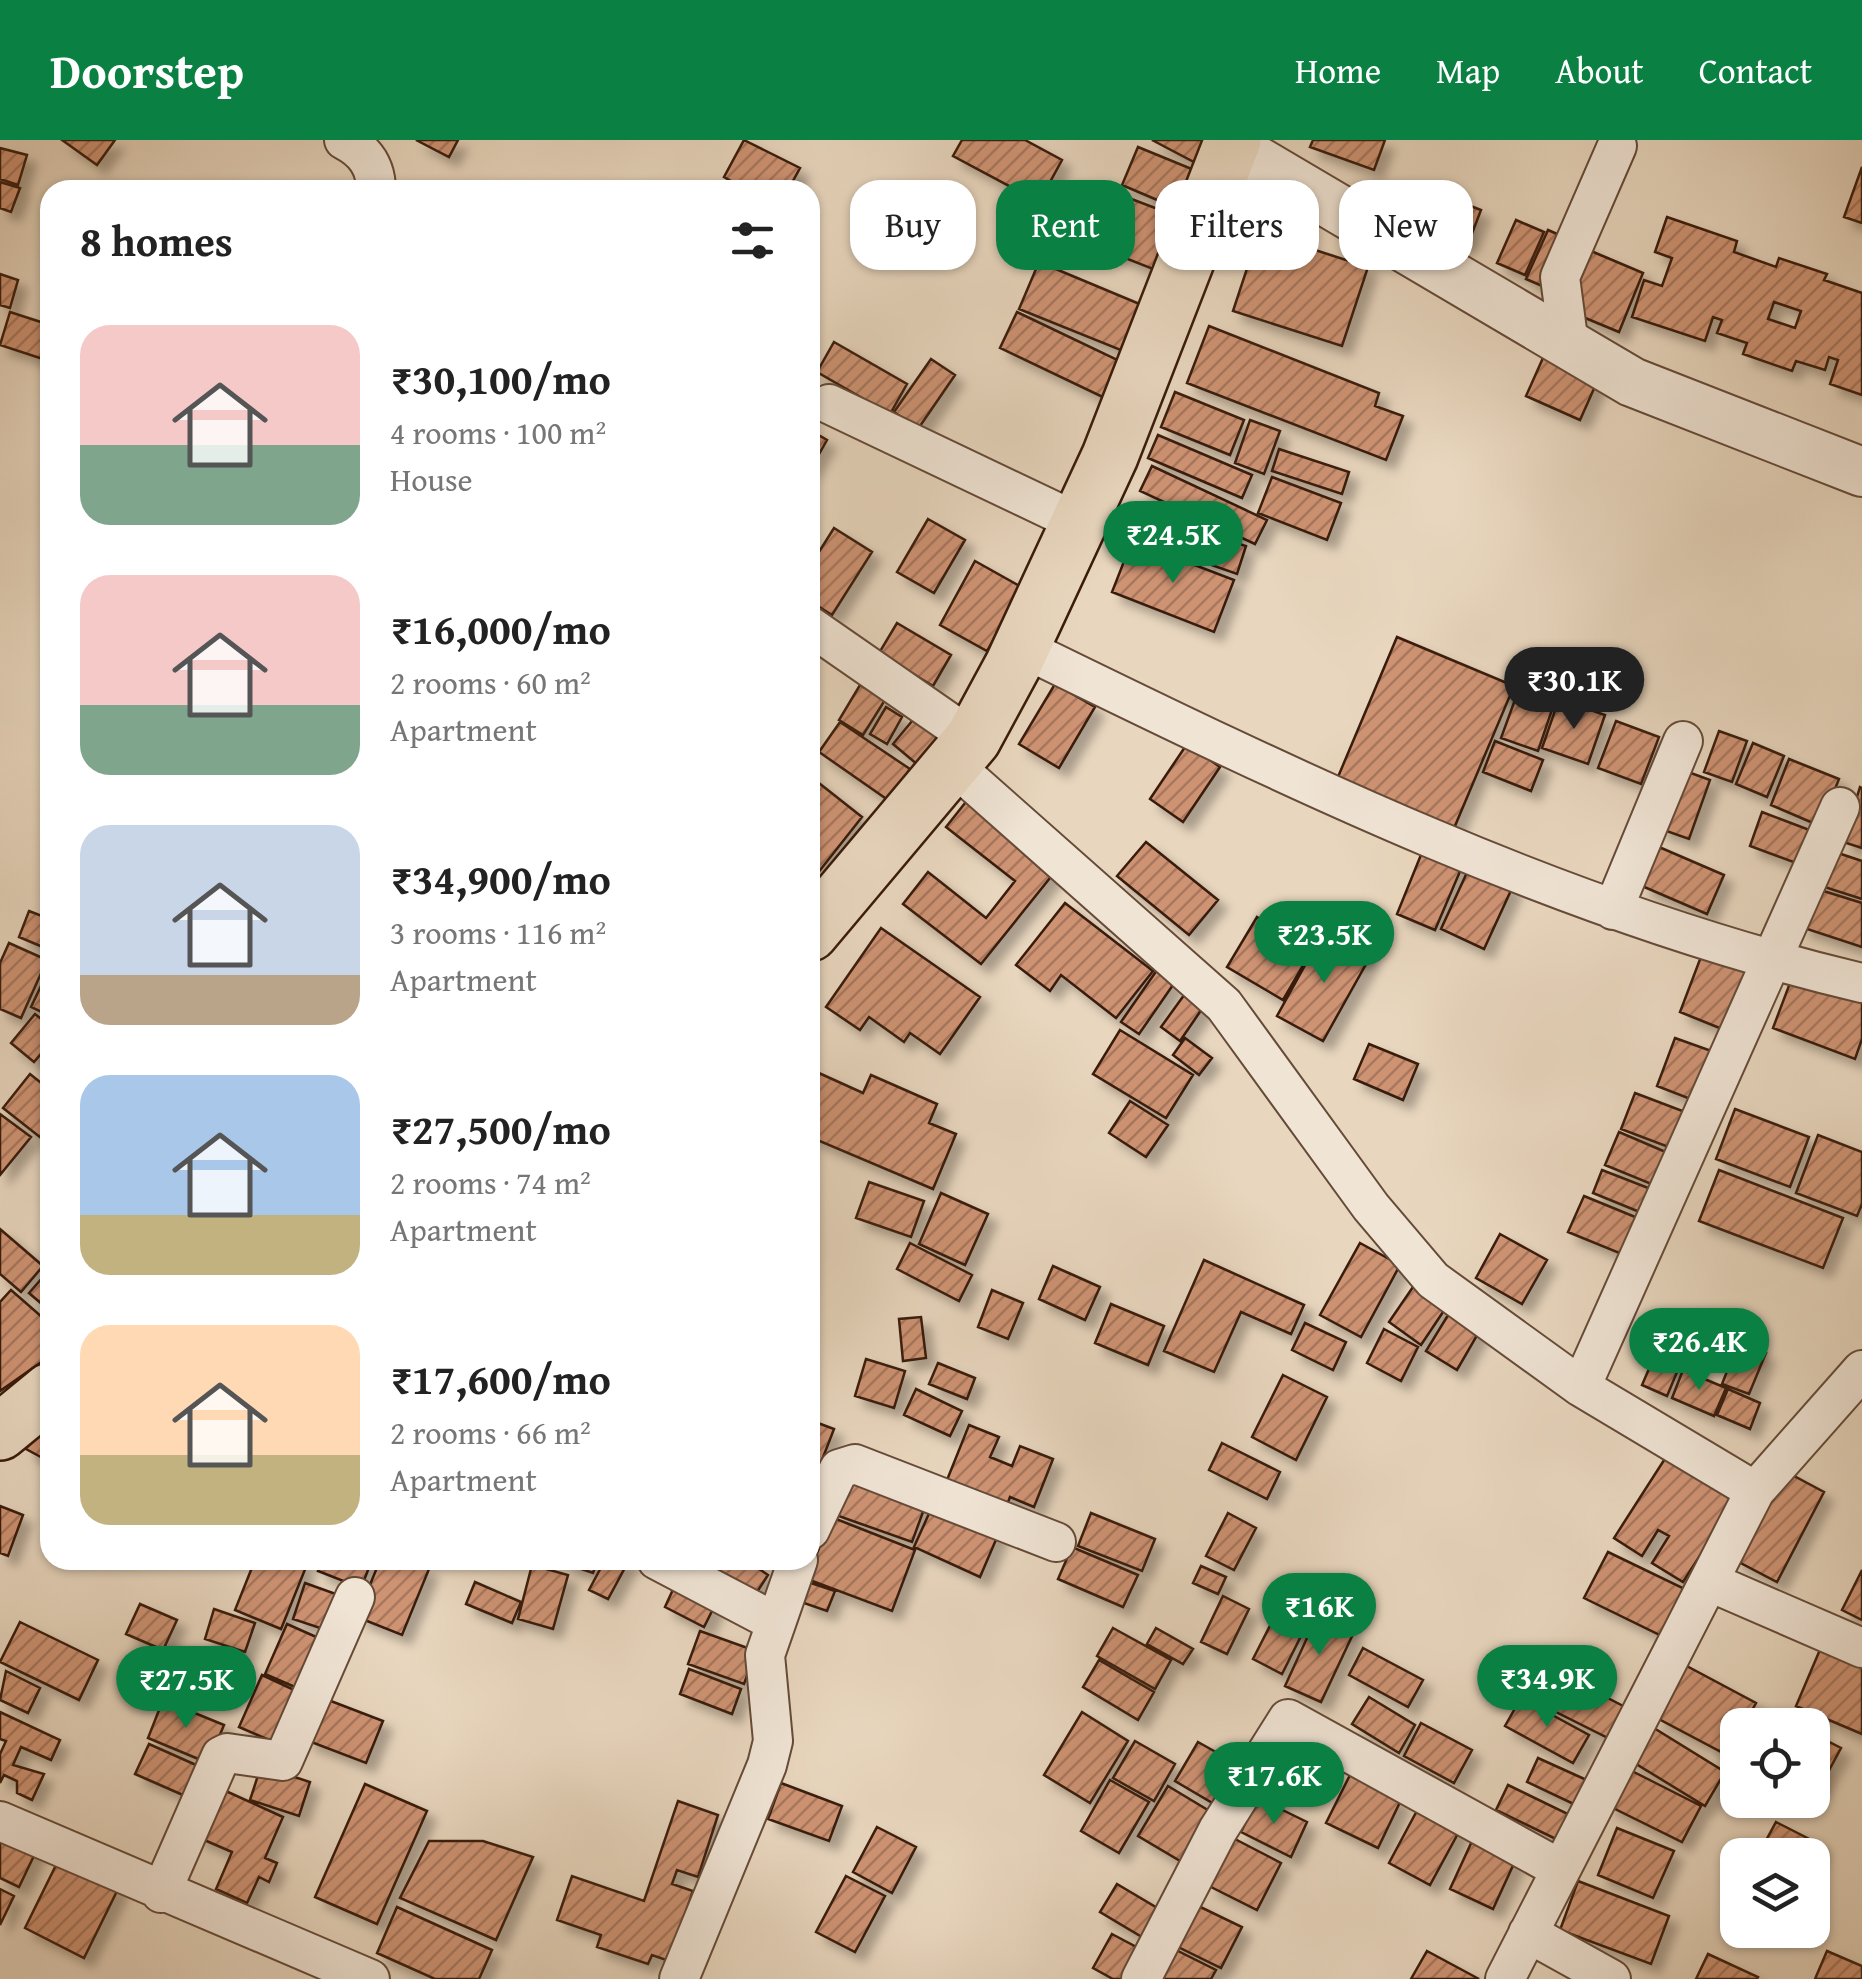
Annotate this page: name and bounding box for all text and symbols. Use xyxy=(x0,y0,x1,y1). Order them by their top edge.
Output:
text: Doorstep xyxy=(50,35,244,106)
text: Home xyxy=(1295,45,1381,96)
text: Map xyxy=(1436,45,1500,96)
text: About xyxy=(1555,45,1644,96)
text: Contact xyxy=(1699,45,1812,96)
chip: Buy xyxy=(850,180,976,270)
chip: Rent xyxy=(996,180,1135,270)
chip: Filters xyxy=(1155,180,1319,270)
chip: New xyxy=(1339,180,1473,270)
text: 8 homes xyxy=(80,210,233,271)
icon: filters xyxy=(725,213,780,268)
text: ₹30,100/mo xyxy=(390,348,611,409)
icon: home xyxy=(160,365,280,485)
text: 4 rooms · 100 m² xyxy=(390,409,606,456)
text: House xyxy=(390,456,473,503)
pin: ₹24.5K xyxy=(1092,501,1254,586)
text: ₹24.5K xyxy=(1125,510,1221,557)
text: ₹16,000/mo xyxy=(390,598,611,659)
icon: home xyxy=(160,615,280,735)
pin: ₹30.1K xyxy=(1493,647,1655,732)
text: ₹30.1K xyxy=(1526,656,1622,703)
text: 2 rooms · 60 m² xyxy=(390,659,591,706)
text: Apartment xyxy=(390,706,537,753)
text: ₹34,900/mo xyxy=(390,848,611,909)
icon: home xyxy=(160,865,280,985)
pin: ₹23.5K xyxy=(1243,901,1405,986)
text: 3 rooms · 116 m² xyxy=(390,909,606,956)
text: ₹23.5K xyxy=(1276,910,1372,957)
text: Apartment xyxy=(390,956,537,1003)
text: ₹27,500/mo xyxy=(390,1098,611,1159)
icon: home xyxy=(160,1115,280,1235)
text: 2 rooms · 74 m² xyxy=(390,1159,591,1206)
text: Apartment xyxy=(390,1206,537,1253)
pin: ₹26.4K xyxy=(1618,1308,1780,1393)
text: ₹26.4K xyxy=(1651,1317,1747,1364)
text: ₹17,600/mo xyxy=(390,1348,611,1409)
icon: home xyxy=(160,1365,280,1485)
text: 2 rooms · 66 m² xyxy=(390,1409,591,1456)
text: Apartment xyxy=(390,1456,537,1503)
pin: ₹16K xyxy=(1260,1573,1378,1658)
text: ₹16K xyxy=(1284,1582,1354,1629)
pin: ₹34.9K xyxy=(1466,1645,1628,1730)
pin: ₹27.5K xyxy=(105,1646,267,1731)
text: ₹34.9K xyxy=(1499,1654,1595,1701)
text: ₹27.5K xyxy=(138,1655,234,1702)
map controls xyxy=(1720,1708,1830,1948)
button: locate xyxy=(1720,1708,1830,1818)
pin: ₹17.6K xyxy=(1193,1742,1355,1827)
text: ₹17.6K xyxy=(1226,1751,1322,1798)
button: layers xyxy=(1720,1838,1830,1948)

